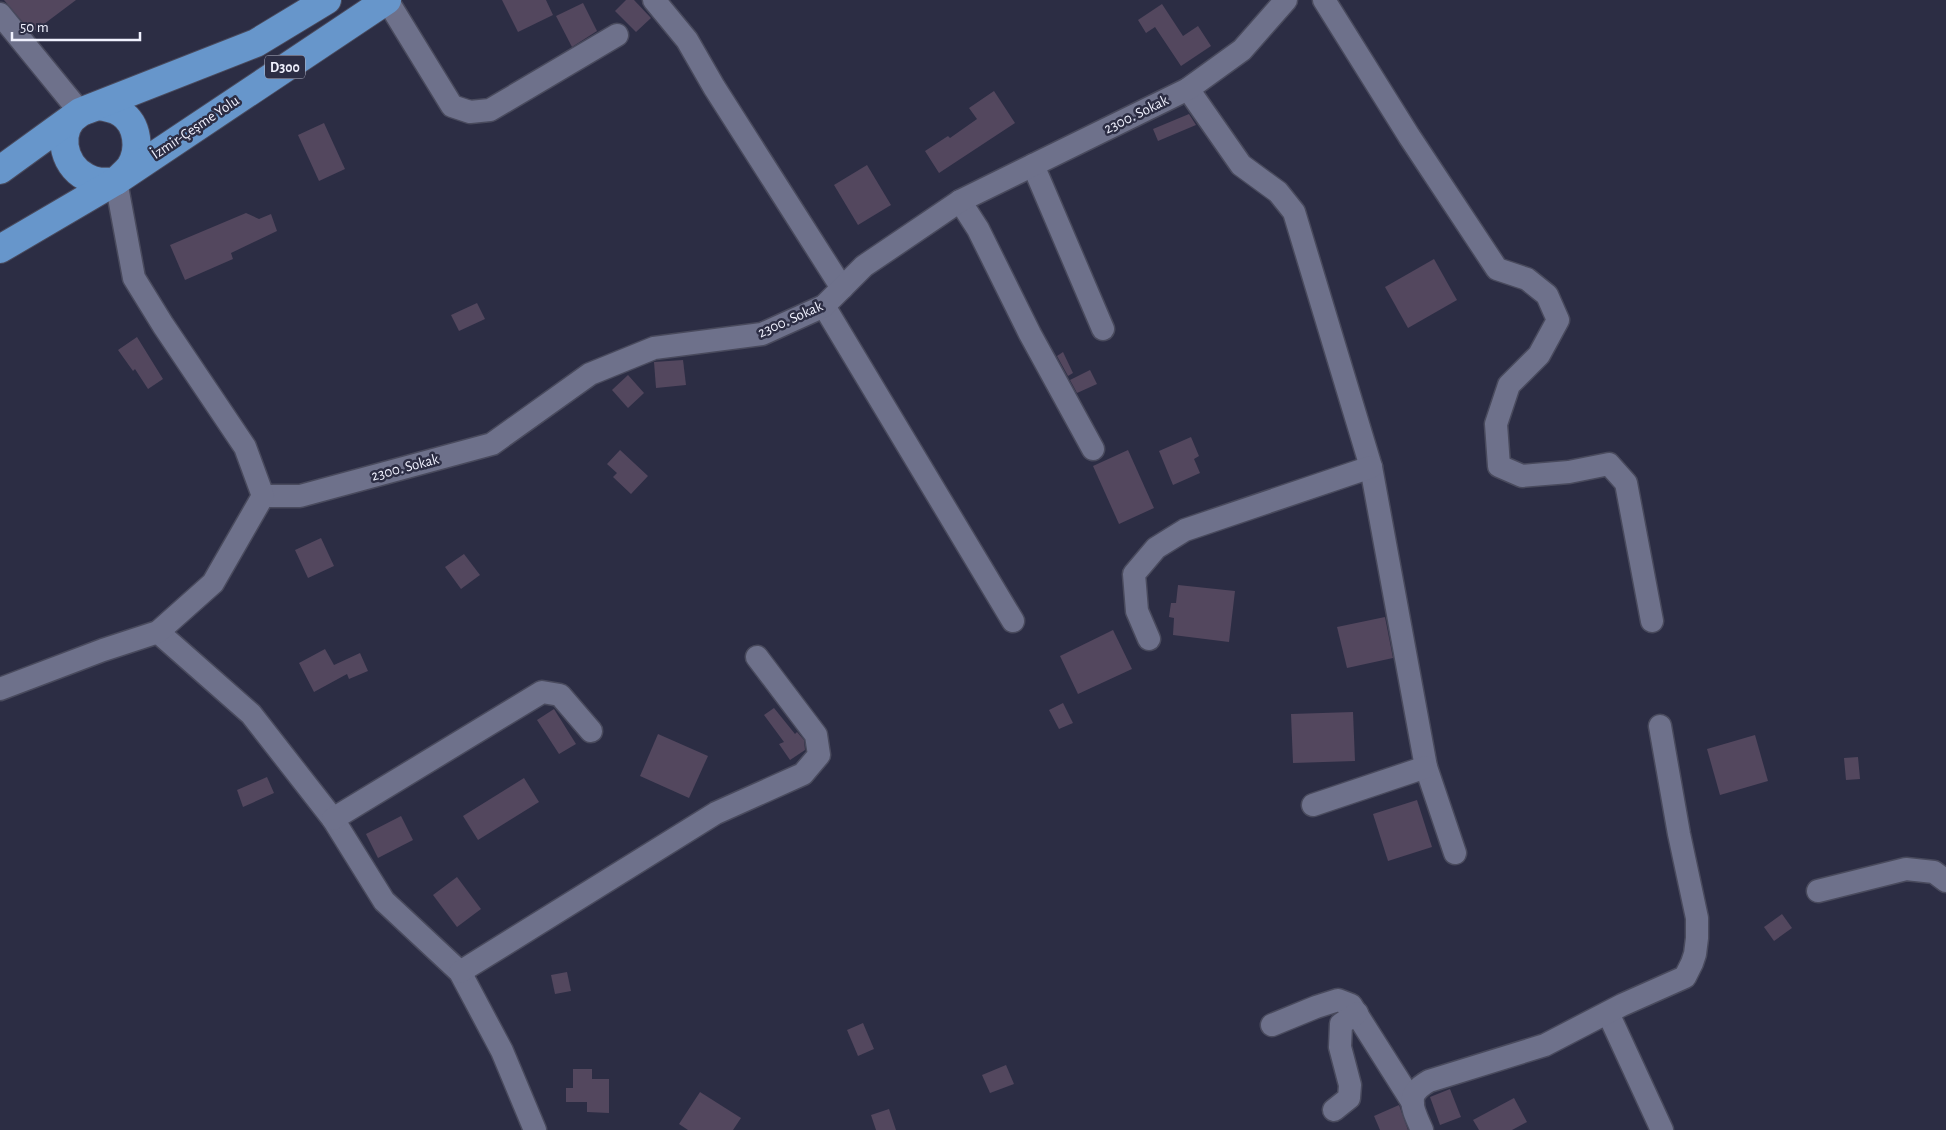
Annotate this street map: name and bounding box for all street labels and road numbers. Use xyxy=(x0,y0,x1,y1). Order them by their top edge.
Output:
road number: D300 xyxy=(265,56,305,78)
street label: İzmir-Çeşme Yolu xyxy=(148,91,242,162)
street label: 2300. Sokak xyxy=(1102,92,1171,136)
street label: 2300. Sokak xyxy=(756,298,825,340)
street label: 2300. Sokak xyxy=(370,451,441,484)

